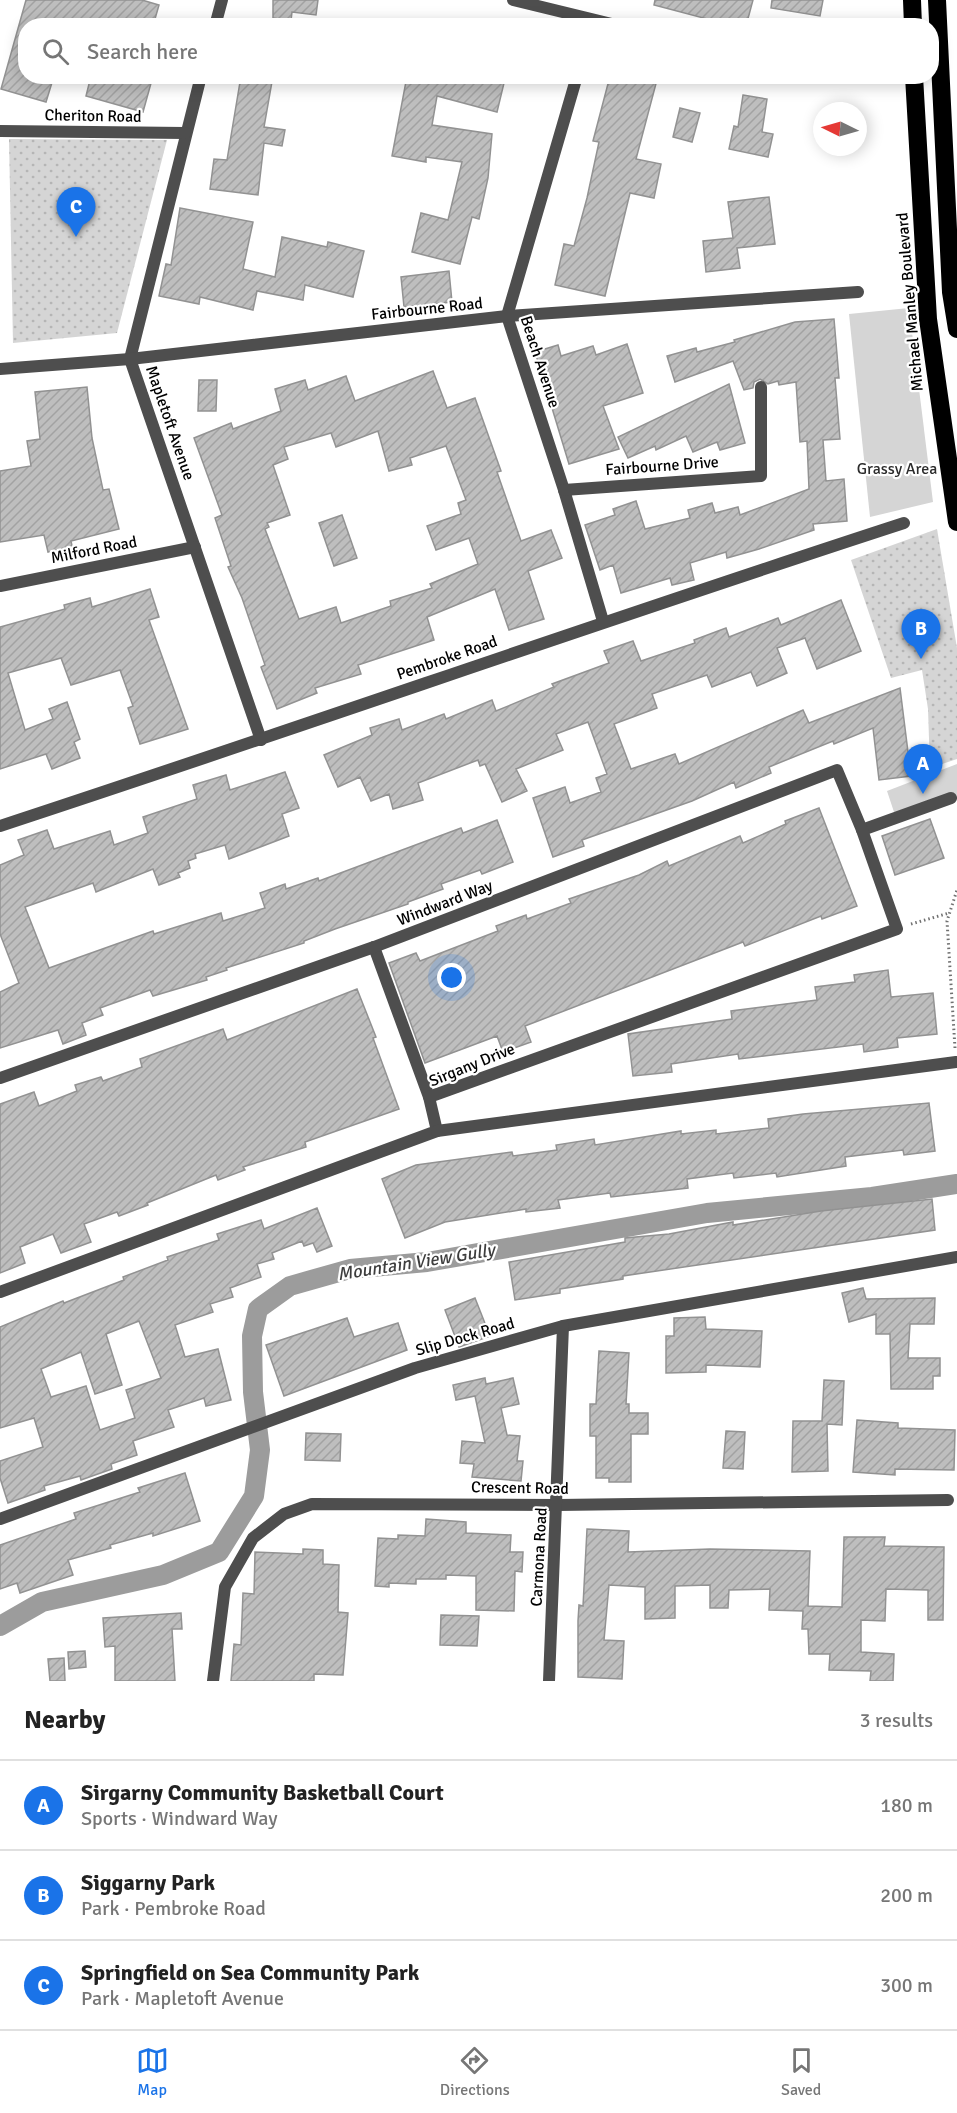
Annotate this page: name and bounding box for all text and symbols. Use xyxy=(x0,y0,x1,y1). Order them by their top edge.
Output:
search box xyxy=(18,18,939,84)
icon: search xyxy=(39,35,72,68)
text: Search here xyxy=(87,38,198,65)
north arrow xyxy=(813,102,867,156)
street label: Cheriton Road xyxy=(44,105,142,127)
pin: C xyxy=(56,188,96,237)
street label: Michael Manley Boulevard xyxy=(892,212,928,392)
street label: Fairbourne Road xyxy=(370,293,484,325)
street label: Beach Avenue xyxy=(516,313,564,411)
street label: Mapletoft Avenue xyxy=(141,363,199,483)
street label: Fairbourne Drive xyxy=(605,452,719,480)
park label: Grassy Area xyxy=(857,459,937,479)
street label: Milford Road xyxy=(49,532,139,568)
pin: B xyxy=(902,610,940,659)
street label: Pembroke Road xyxy=(394,631,500,685)
pin: A xyxy=(904,744,942,794)
street label: Windward Way xyxy=(394,875,496,930)
your location xyxy=(437,963,466,992)
street label: Sirgany Drive xyxy=(426,1039,518,1091)
water label: Mountain View Gully xyxy=(336,1238,499,1285)
street label: Slip Dock Road xyxy=(413,1313,517,1361)
street label: Crescent Road xyxy=(471,1477,569,1499)
street label: Carmona Road xyxy=(526,1507,552,1607)
text: Nearby xyxy=(24,1704,105,1736)
text: 3 results xyxy=(860,1708,933,1733)
text: Sirgarny Community Basketball Court xyxy=(81,1779,444,1806)
text: A xyxy=(37,1793,50,1818)
text: 180 m xyxy=(880,1793,933,1818)
text: Sports · Windward Way xyxy=(81,1806,278,1831)
text: Siggarny Park xyxy=(81,1869,215,1896)
text: B xyxy=(37,1883,50,1908)
text: 200 m xyxy=(880,1883,933,1908)
text: Park · Pembroke Road xyxy=(81,1896,266,1921)
text: Springfield on Sea Community Park xyxy=(81,1959,419,1986)
text: C xyxy=(37,1973,50,1998)
text: 300 m xyxy=(880,1973,933,1998)
text: Park · Mapletoft Avenue xyxy=(81,1986,284,2011)
tab: Map xyxy=(136,2044,169,2100)
tab: Directions xyxy=(440,2044,510,2100)
tab: Saved xyxy=(781,2044,821,2100)

